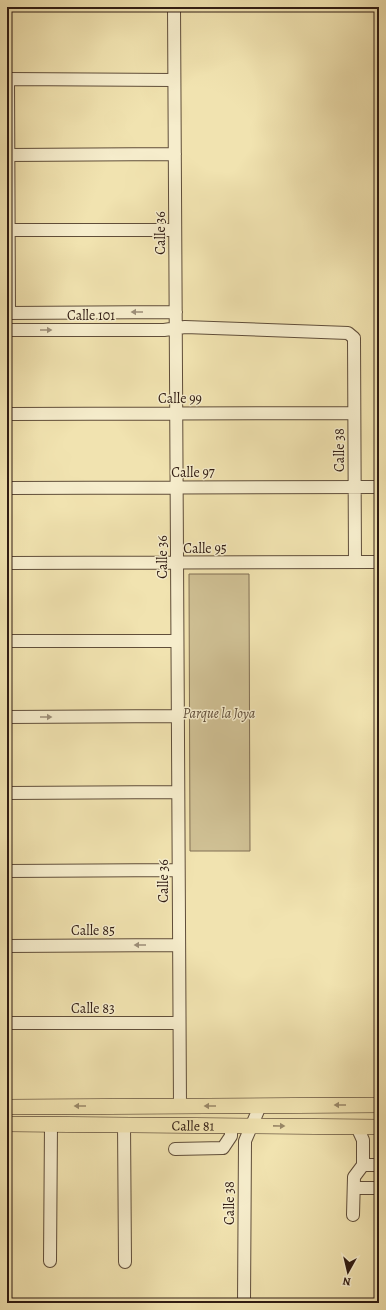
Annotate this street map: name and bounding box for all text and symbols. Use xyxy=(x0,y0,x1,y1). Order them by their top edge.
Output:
street label: Calle 36 xyxy=(151,211,170,255)
street label: Calle 101 xyxy=(67,306,115,325)
one-way arrow xyxy=(131,309,143,316)
one-way arrow xyxy=(40,327,53,333)
street label: Calle 99 xyxy=(158,389,202,408)
street label: Calle 38 xyxy=(330,428,349,472)
street label: Calle 97 xyxy=(171,463,215,482)
street label: Calle 36 xyxy=(153,535,172,579)
street label: Calle 95 xyxy=(183,539,227,558)
park label: Parque la Joya xyxy=(183,704,256,723)
one-way arrow xyxy=(40,714,53,720)
street label: Calle 36 xyxy=(154,859,173,903)
street label: Calle 85 xyxy=(71,921,115,940)
one-way arrow xyxy=(133,942,146,948)
street label: Calle 83 xyxy=(71,999,115,1018)
one-way arrow xyxy=(334,1102,346,1109)
one-way arrow xyxy=(74,1103,86,1110)
one-way arrow xyxy=(203,1103,216,1109)
street label: Calle 81 xyxy=(172,1116,215,1135)
one-way arrow xyxy=(273,1123,285,1130)
street label: Calle 38 xyxy=(220,1181,239,1225)
north arrow xyxy=(328,1252,368,1292)
text: N xyxy=(342,1273,352,1289)

